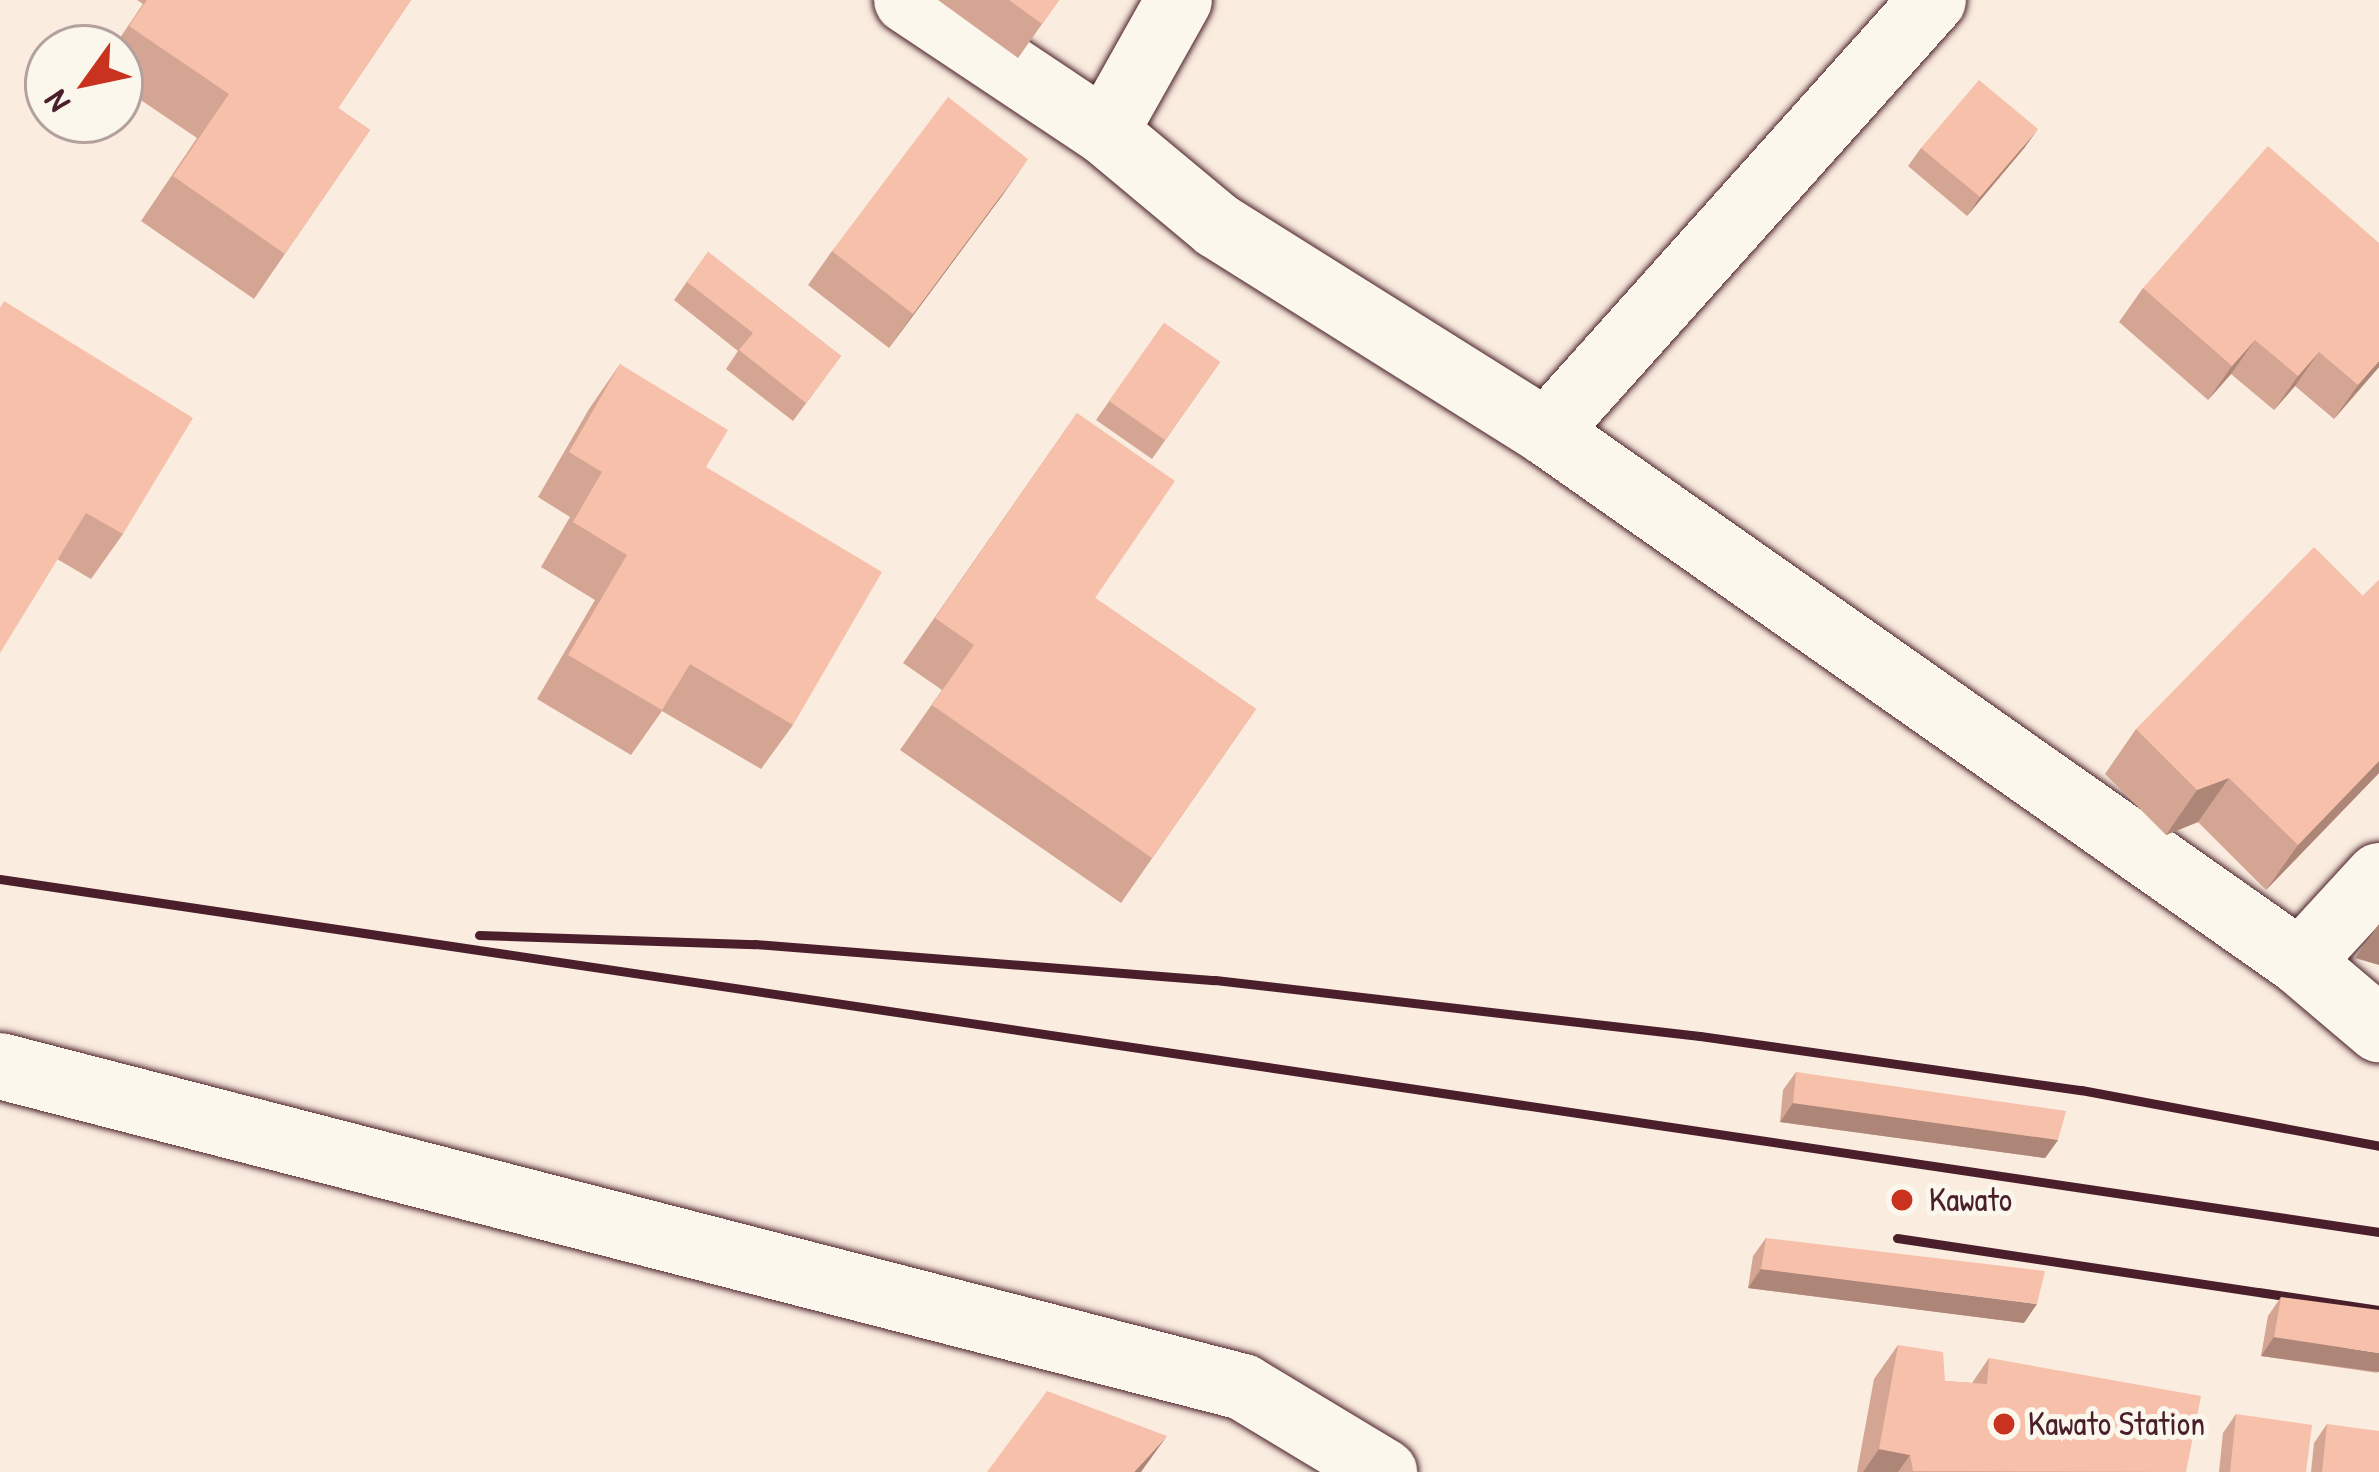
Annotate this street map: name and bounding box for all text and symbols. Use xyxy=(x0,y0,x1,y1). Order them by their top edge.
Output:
north arrow xyxy=(24,24,144,144)
text: N xyxy=(33,83,80,121)
place label: Kawato xyxy=(1929,1180,2012,1220)
marker: Kawato xyxy=(1886,1184,1918,1216)
place label: Kawato Station xyxy=(2028,1404,2205,1444)
marker: Kawato Station xyxy=(1991,1411,2017,1437)

